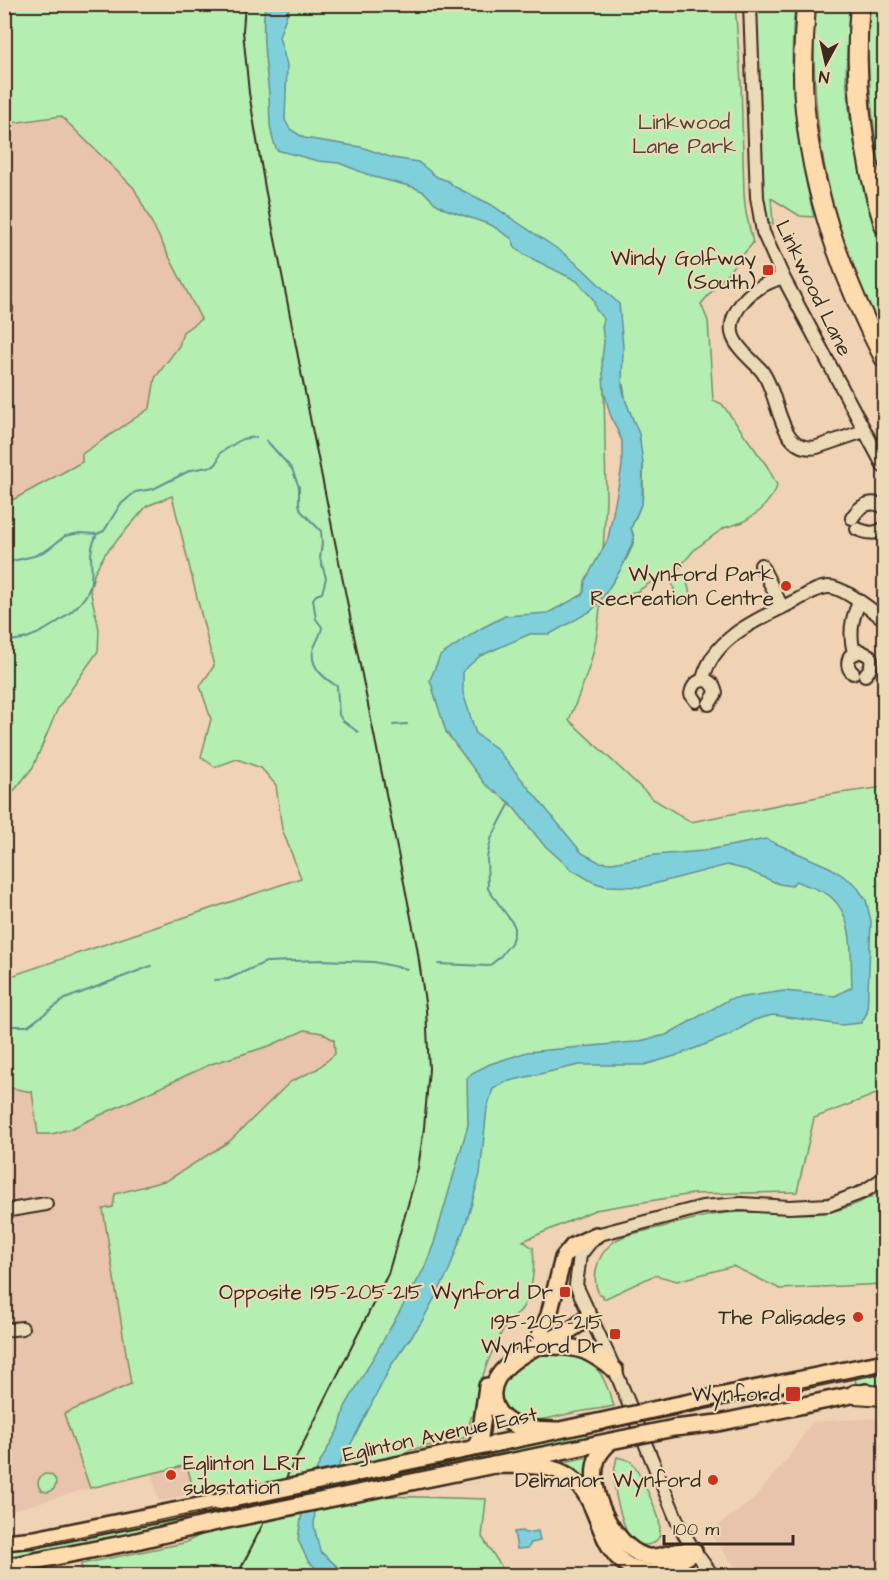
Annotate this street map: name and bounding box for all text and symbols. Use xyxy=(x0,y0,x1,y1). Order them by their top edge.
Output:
north arrow xyxy=(796,33,856,93)
text: N xyxy=(818,65,831,88)
park label: Linkwood Lane Park xyxy=(632,108,736,161)
street label: Linkwood Lane xyxy=(768,215,859,361)
place label: Windy Golfway (South) xyxy=(611,244,756,297)
marker: Windy Golfway (South) xyxy=(761,263,775,277)
place label: Wynford Park Recreation Centre xyxy=(590,560,774,613)
marker: Wynford Park Recreation Centre xyxy=(779,579,793,593)
place label: Opposite 195-205-215 Wynford Dr xyxy=(219,1278,553,1309)
marker: Opposite 195-205-215 Wynford Dr xyxy=(558,1285,572,1299)
place label: The Palisades xyxy=(718,1303,846,1332)
place label: 195-205-215 Wynford Dr xyxy=(481,1308,603,1363)
marker: The Palisades xyxy=(851,1310,865,1324)
marker: 195-205-215 Wynford Dr xyxy=(608,1327,622,1341)
place label: Wynford xyxy=(692,1380,780,1411)
marker: Wynford xyxy=(784,1385,802,1403)
street label: Eglinton Avenue East xyxy=(340,1400,541,1471)
place label: Eglinton LRT substation xyxy=(183,1449,306,1502)
place label: Delmanor Wynford xyxy=(515,1466,701,1497)
marker: Eglinton LRT substation xyxy=(164,1468,178,1482)
marker: Delmanor Wynford xyxy=(706,1473,720,1487)
scale bar xyxy=(664,1508,793,1546)
text: 100 m xyxy=(673,1517,719,1542)

